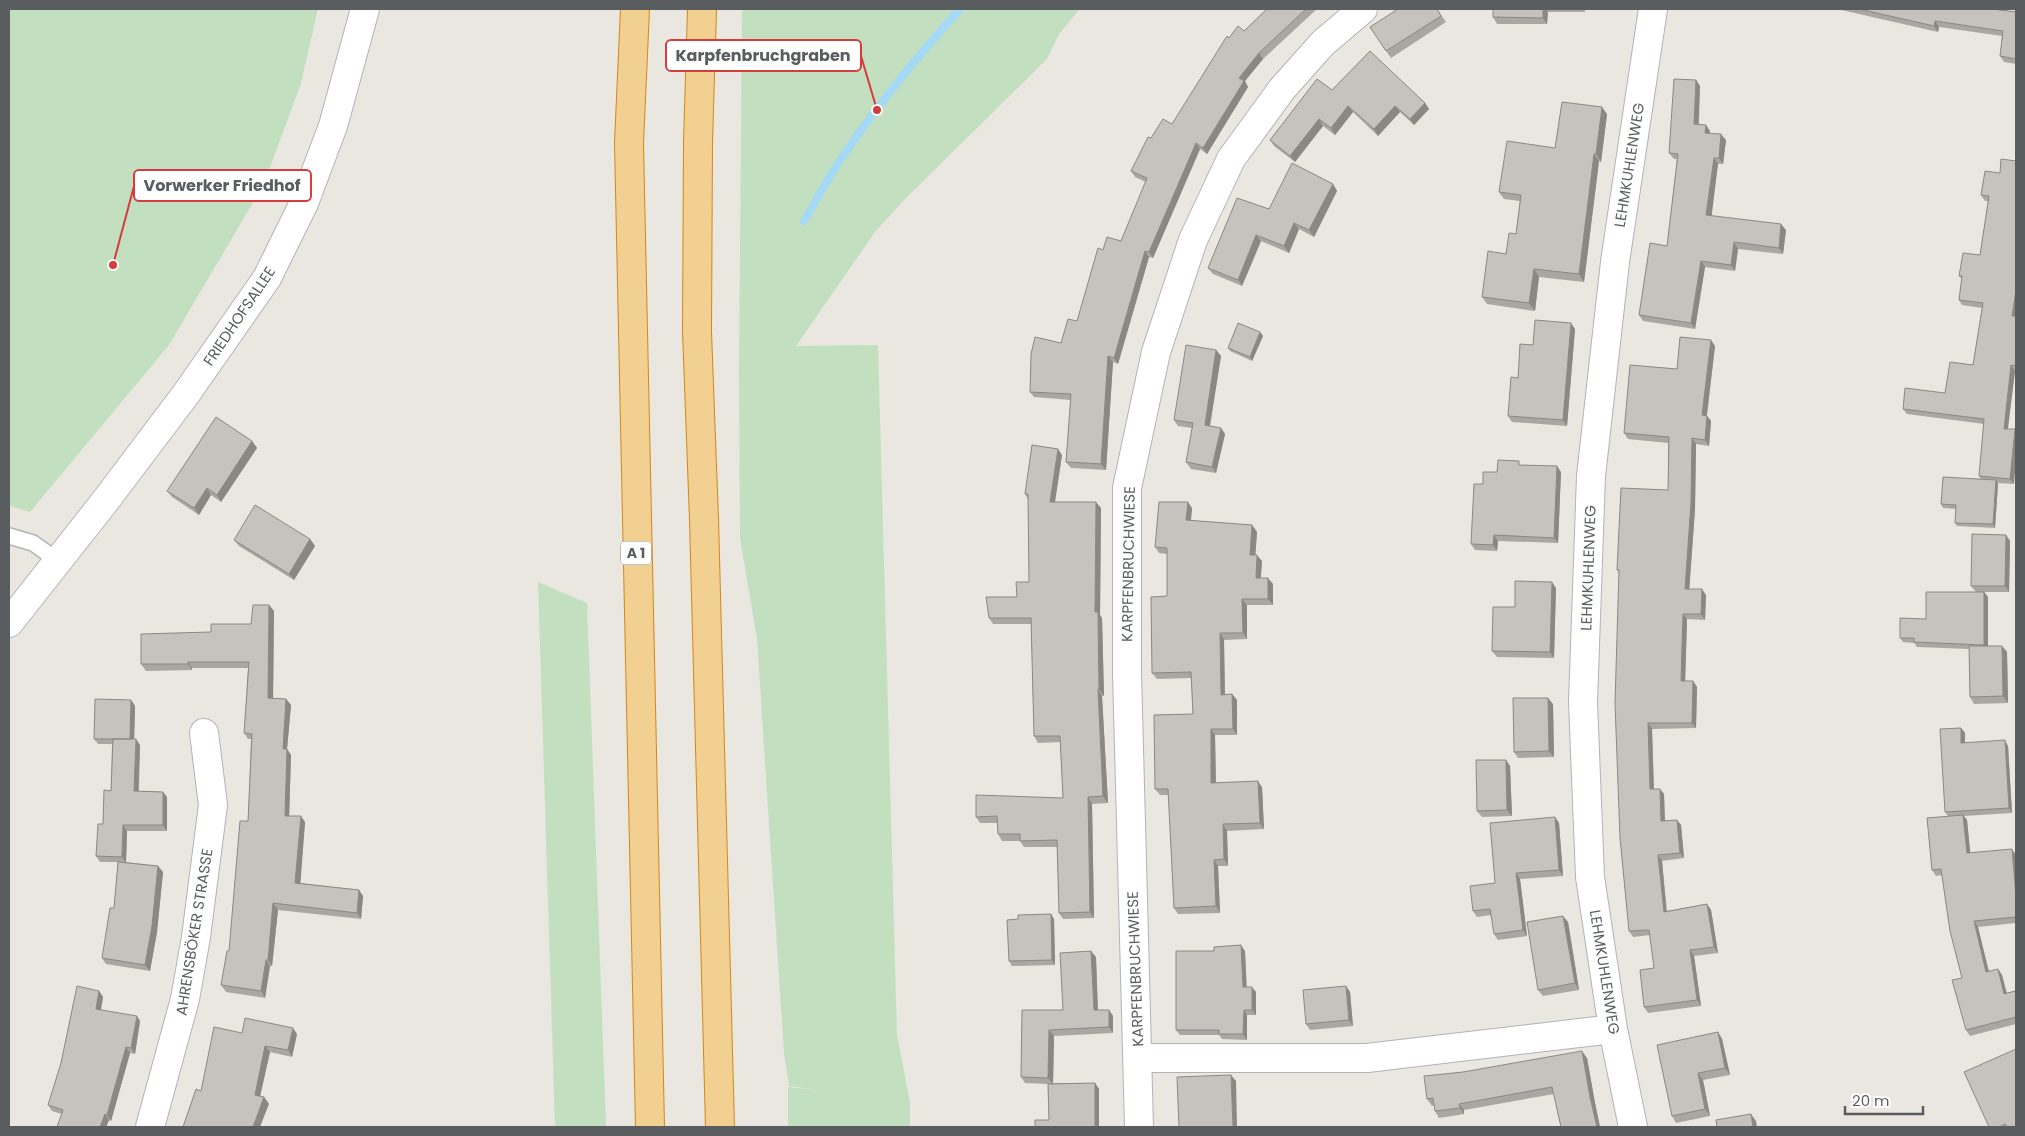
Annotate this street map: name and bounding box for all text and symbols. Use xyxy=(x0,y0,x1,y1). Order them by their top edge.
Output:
callout: Karpfenbruchgraben xyxy=(666,40,861,71)
text: Karpfenbruchgraben xyxy=(675,44,851,67)
street label: LEHMKUHLENWEG xyxy=(1609,101,1649,229)
callout: Vorwerker Friedhof xyxy=(134,170,311,201)
text: Vorwerker Friedhof xyxy=(143,174,301,197)
street label: FRIEDHOFSALLEE xyxy=(198,262,280,370)
street label: KARPFENBRUCHWIESE xyxy=(1116,486,1140,642)
street label: LEHMKUHLENWEG xyxy=(1575,505,1601,631)
road number: A 1 xyxy=(621,542,651,564)
street label: AHRENSBÖKER STRASSE xyxy=(170,847,218,1017)
street label: KARPFENBRUCHWIESE xyxy=(1122,891,1148,1047)
street label: LEHMKUHLENWEG xyxy=(1585,908,1625,1036)
scale bar xyxy=(1845,1084,1922,1116)
text: 20 m xyxy=(1852,1090,1890,1111)

